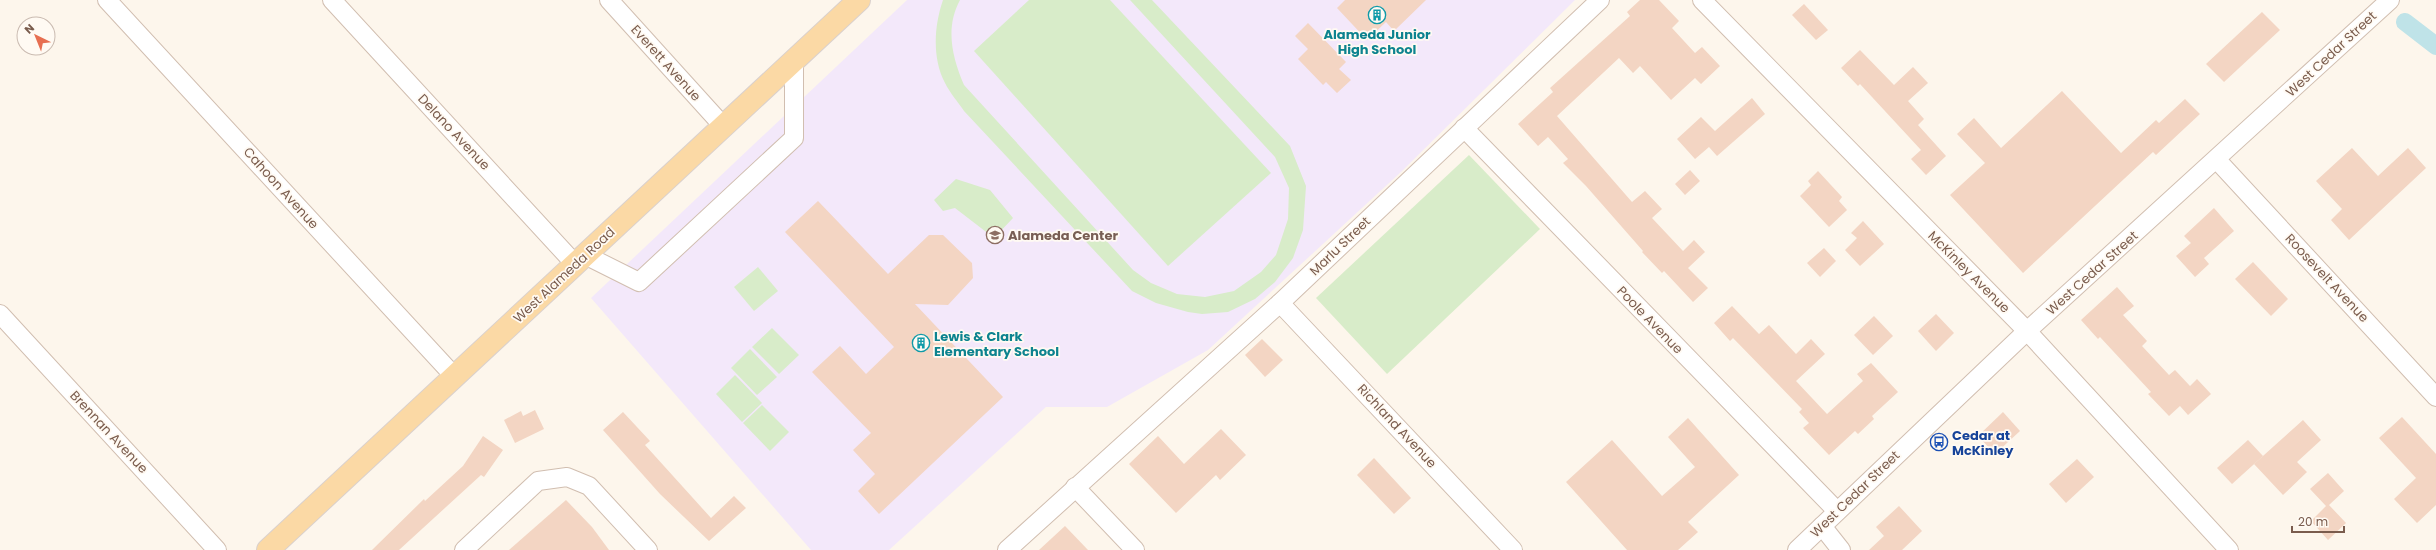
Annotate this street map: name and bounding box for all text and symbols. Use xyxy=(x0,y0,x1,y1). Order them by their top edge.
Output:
building icon: Alameda Junior High School xyxy=(1367,5,1387,25)
street label: West Cedar Street xyxy=(2281,7,2381,101)
north arrow xyxy=(16,16,56,56)
text: N xyxy=(21,20,38,37)
street label: Everett Avenue xyxy=(627,21,705,105)
place label: Alameda Junior High School xyxy=(1323,25,1431,59)
street label: Delano Avenue xyxy=(414,90,494,174)
street label: Cahoon Avenue xyxy=(239,143,323,233)
street label: Marlu Street xyxy=(1305,212,1375,280)
street label: West Alameda Road xyxy=(509,223,619,327)
school or university icon: Alameda Center xyxy=(985,225,1005,245)
place label: Alameda Center xyxy=(1008,226,1118,245)
street label: West Cedar Street xyxy=(2042,226,2142,319)
street label: McKinley Avenue xyxy=(1924,227,2014,317)
street label: Roosevelt Avenue xyxy=(2281,229,2373,327)
street label: Poole Avenue xyxy=(1613,282,1687,358)
place label: Lewis & Clark Elementary School xyxy=(934,327,1059,361)
building icon: Lewis & Clark Elementary School xyxy=(911,333,931,353)
street label: Richland Avenue xyxy=(1353,380,1441,472)
street label: Brennan Avenue xyxy=(66,386,152,478)
place label: Cedar at McKinley xyxy=(1952,426,2014,460)
bus stop icon: Cedar at McKinley xyxy=(1929,432,1949,452)
street label: West Cedar Street xyxy=(1806,446,1904,542)
scale bar xyxy=(2292,508,2344,534)
text: 20 m xyxy=(2298,513,2328,530)

